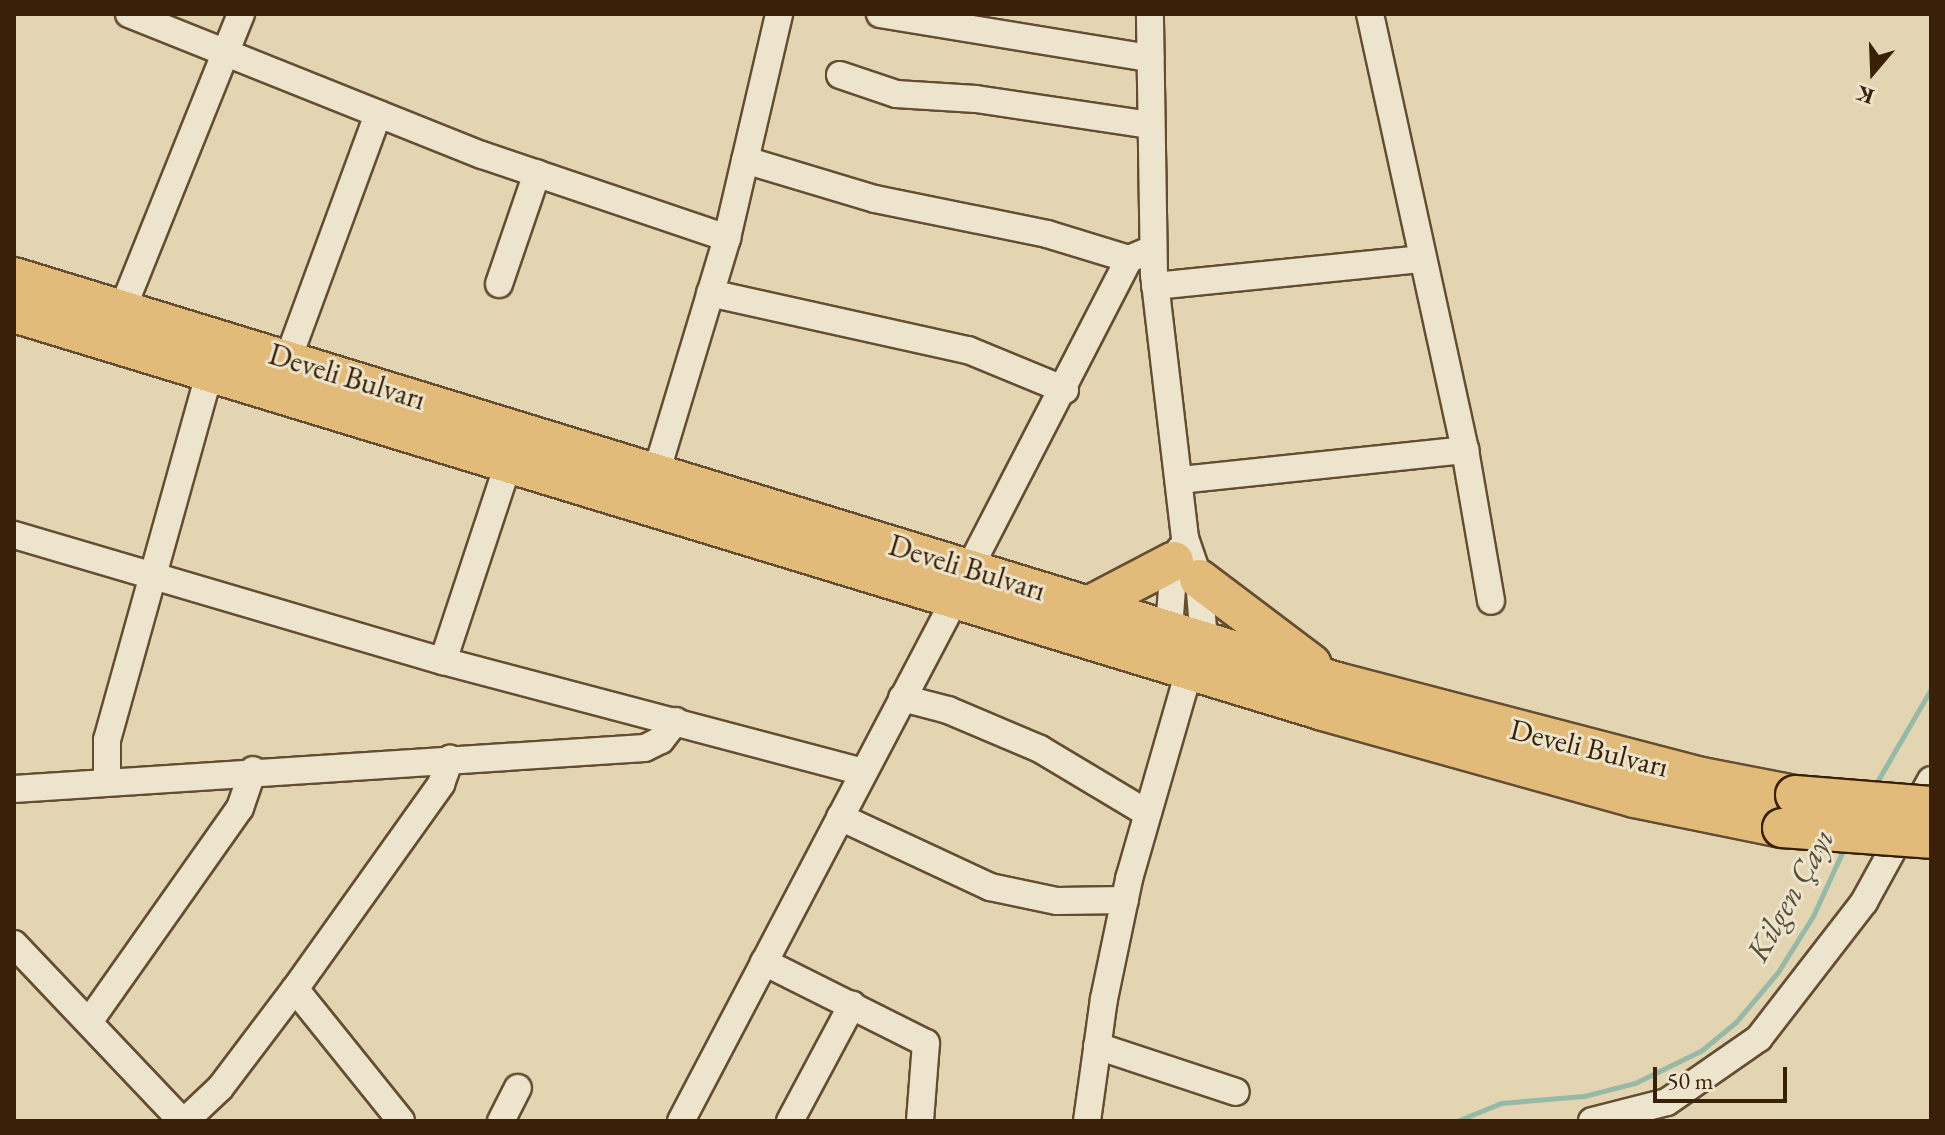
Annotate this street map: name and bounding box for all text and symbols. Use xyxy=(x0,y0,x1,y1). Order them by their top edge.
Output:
north arrow xyxy=(1833,32,1913,112)
text: K xyxy=(1852,79,1878,112)
street label: Develi Bulvarı xyxy=(264,336,430,418)
street label: Develi Bulvarı xyxy=(884,527,1050,609)
street label: Develi Bulvarı xyxy=(1506,711,1672,785)
water label: Kilgen Çayı xyxy=(1738,822,1842,968)
scale bar xyxy=(1657,1051,1791,1101)
text: 50 m xyxy=(1667,1065,1714,1096)

